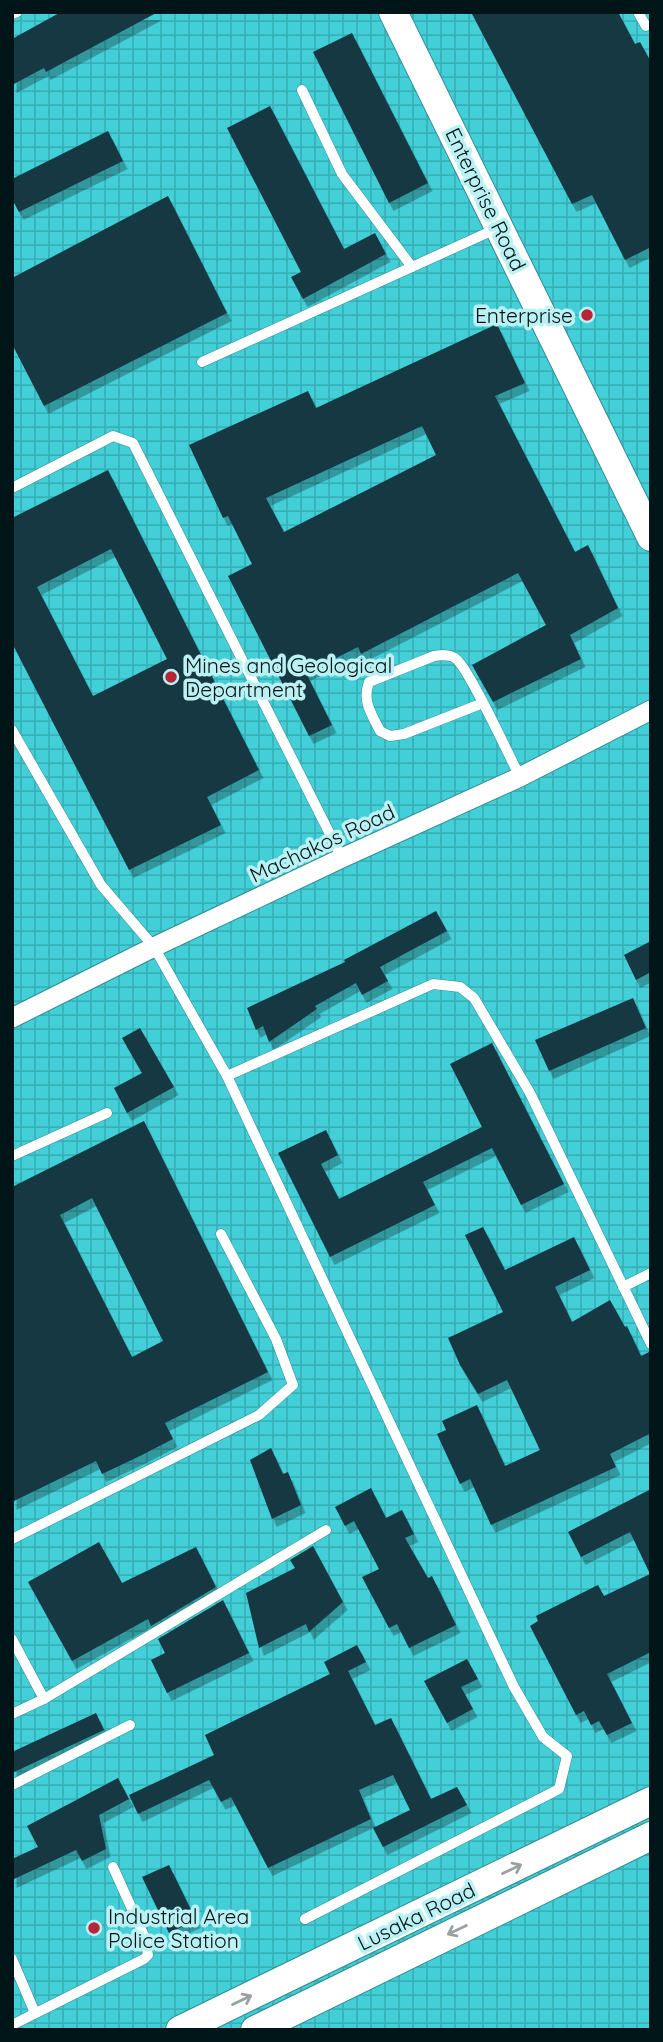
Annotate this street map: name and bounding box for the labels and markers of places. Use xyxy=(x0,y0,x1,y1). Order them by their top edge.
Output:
place label: Enterprise xyxy=(475,302,573,328)
marker: Enterprise xyxy=(579,307,595,323)
place label: Mines and Geological Department xyxy=(185,652,392,702)
marker: Mines and Geological Department xyxy=(163,669,179,685)
place label: Industrial Area Police Station xyxy=(108,1903,249,1953)
marker: Industrial Area Police Station xyxy=(86,1920,102,1936)

